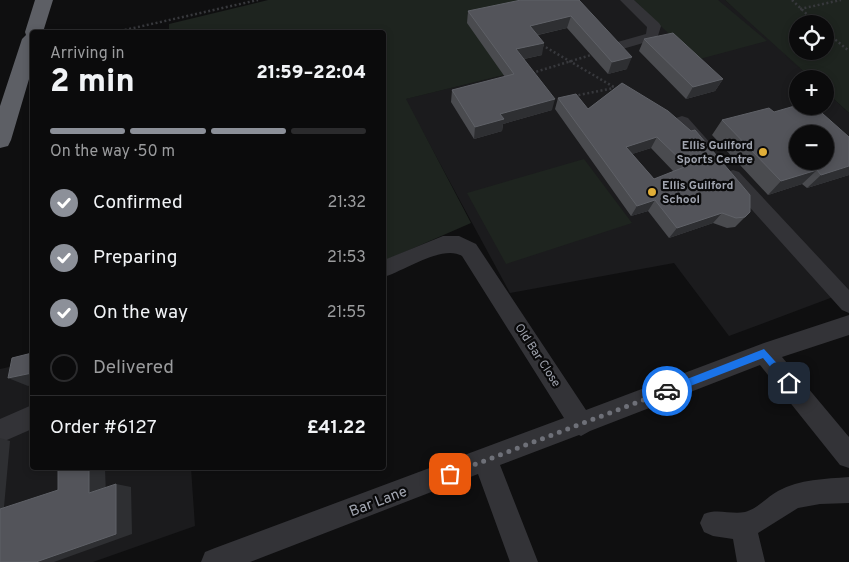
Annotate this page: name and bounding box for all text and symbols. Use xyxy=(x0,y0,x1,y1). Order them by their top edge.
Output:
map controls xyxy=(789,15,834,170)
button: locate xyxy=(789,15,834,60)
text: Arriving in xyxy=(50,44,125,64)
text: 21:59–22:04 xyxy=(256,61,366,85)
text: 2 min xyxy=(50,63,135,103)
button: + xyxy=(789,70,834,115)
button: − xyxy=(789,125,834,170)
place label: Ellis Guilford Sports Centre xyxy=(677,138,753,168)
text: On the way · 50 m xyxy=(50,142,175,162)
marker: Ellis Guilford Sports Centre xyxy=(757,146,769,158)
place label: Ellis Guilford School xyxy=(662,178,733,208)
marker: Ellis Guilford School xyxy=(646,186,658,198)
icon: check xyxy=(50,189,78,217)
text: Confirmed xyxy=(93,191,183,215)
text: 21:32 xyxy=(328,193,366,213)
icon: check xyxy=(50,244,78,272)
text: Preparing xyxy=(93,246,177,270)
text: 21:53 xyxy=(327,248,366,268)
icon: check xyxy=(50,299,78,327)
text: On the way xyxy=(93,301,188,325)
text: 21:55 xyxy=(327,303,366,323)
street label: Old Bar Close xyxy=(511,321,564,390)
text: Delivered xyxy=(93,356,174,380)
pin xyxy=(768,362,810,404)
courier xyxy=(642,366,692,416)
icon: home xyxy=(775,369,803,397)
icon: car xyxy=(653,377,681,405)
text: Order #6127 xyxy=(50,416,157,440)
text: £41.22 xyxy=(307,416,366,440)
pin xyxy=(429,453,471,495)
icon: bag xyxy=(436,460,464,488)
street label: Bar Lane xyxy=(347,483,410,522)

